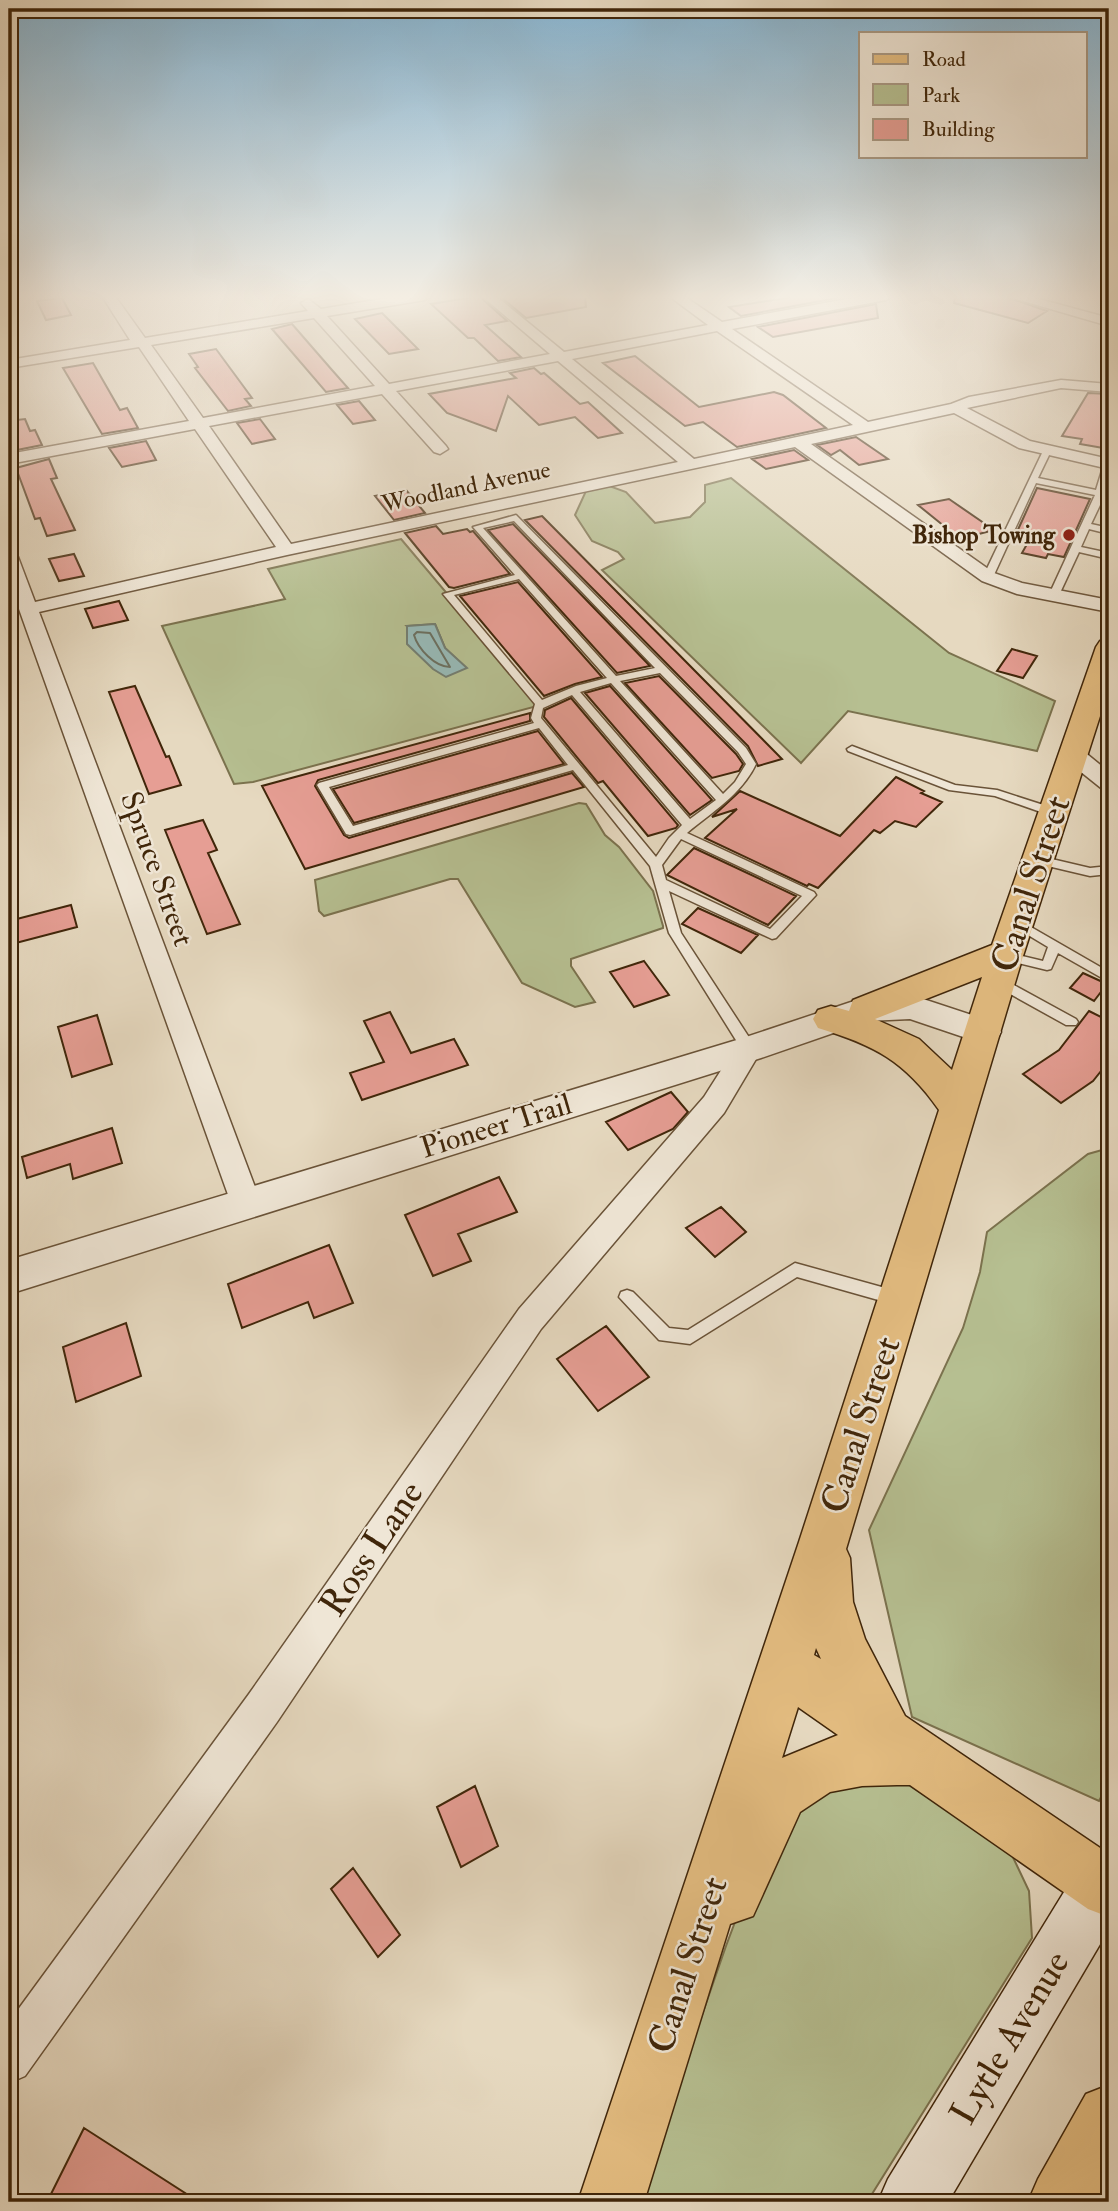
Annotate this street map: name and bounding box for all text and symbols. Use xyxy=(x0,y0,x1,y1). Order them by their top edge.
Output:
legend xyxy=(859,32,1086,158)
text: Road xyxy=(922,46,967,73)
text: Park xyxy=(922,82,960,109)
text: Building xyxy=(922,116,995,143)
street label: Woodland Avenue xyxy=(378,454,553,520)
place label: Bishop Towing xyxy=(912,520,1056,551)
marker: Bishop Towing xyxy=(1061,527,1077,543)
street label: Spruce Street xyxy=(112,787,202,952)
street label: Canal Street xyxy=(980,790,1082,978)
street label: Pioneer Trail xyxy=(416,1085,576,1166)
street label: Canal Street xyxy=(810,1331,912,1519)
street label: Ross Lane xyxy=(310,1472,434,1626)
street label: Canal Street xyxy=(637,1871,739,2059)
street label: Lytle Avenue xyxy=(940,1942,1080,2134)

